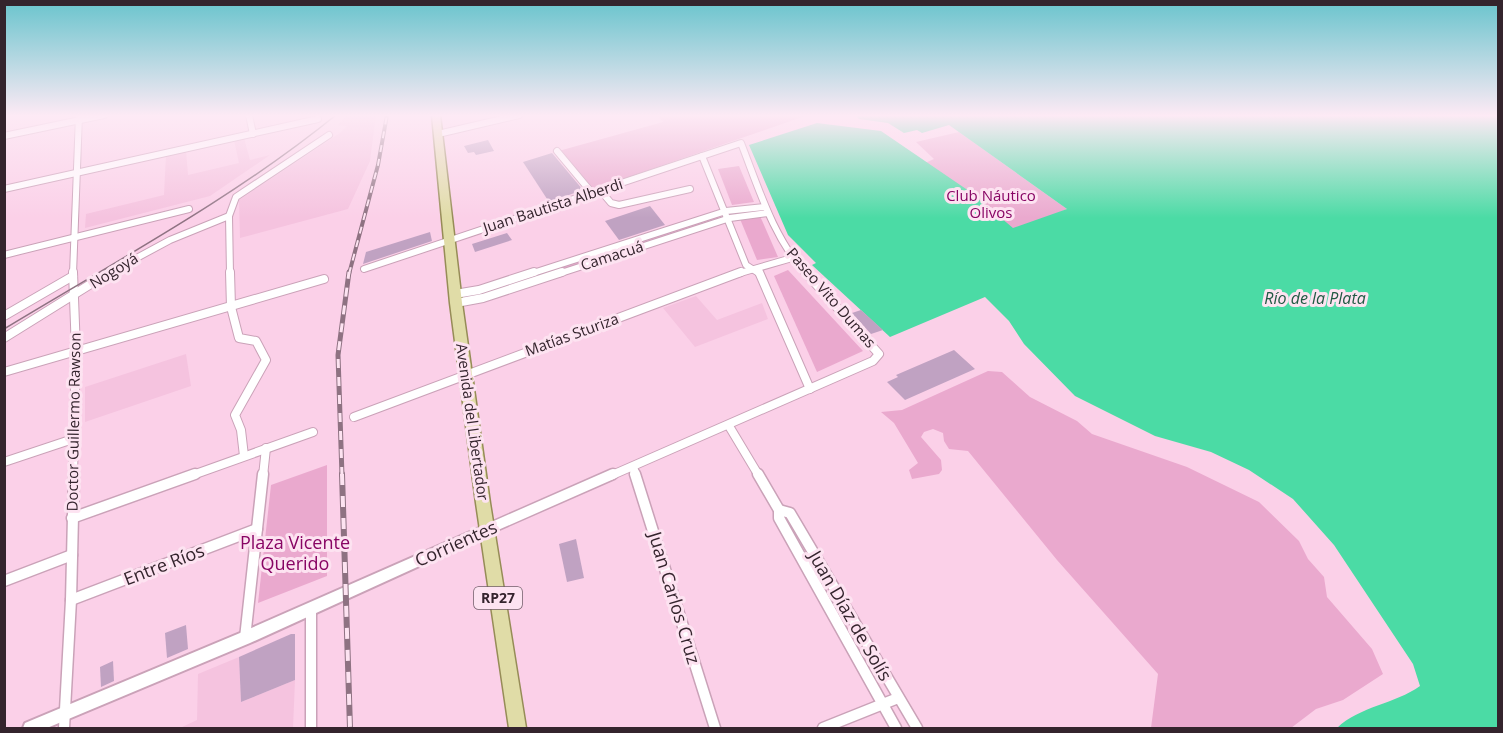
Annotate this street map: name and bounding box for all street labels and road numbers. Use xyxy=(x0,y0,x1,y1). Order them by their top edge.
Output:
street label: Juan Bautista Alberdi xyxy=(478,173,625,238)
street label: Camacuá xyxy=(578,236,646,275)
street label: Paseo Vito Dumas xyxy=(783,243,881,352)
street label: Nogoyá xyxy=(86,248,141,293)
street label: Matías Sturiza xyxy=(522,308,621,360)
street label: Doctor Guillermo Rawson xyxy=(61,332,85,512)
street label: Avenida del Libertador xyxy=(452,342,494,502)
street label: Corrientes xyxy=(411,514,501,572)
street label: Juan Carlos Cruz xyxy=(643,527,706,667)
street label: Entre Ríos xyxy=(120,538,207,590)
street label: Juan Díaz de Solís xyxy=(803,544,898,685)
road number: RP27 xyxy=(474,587,522,609)

